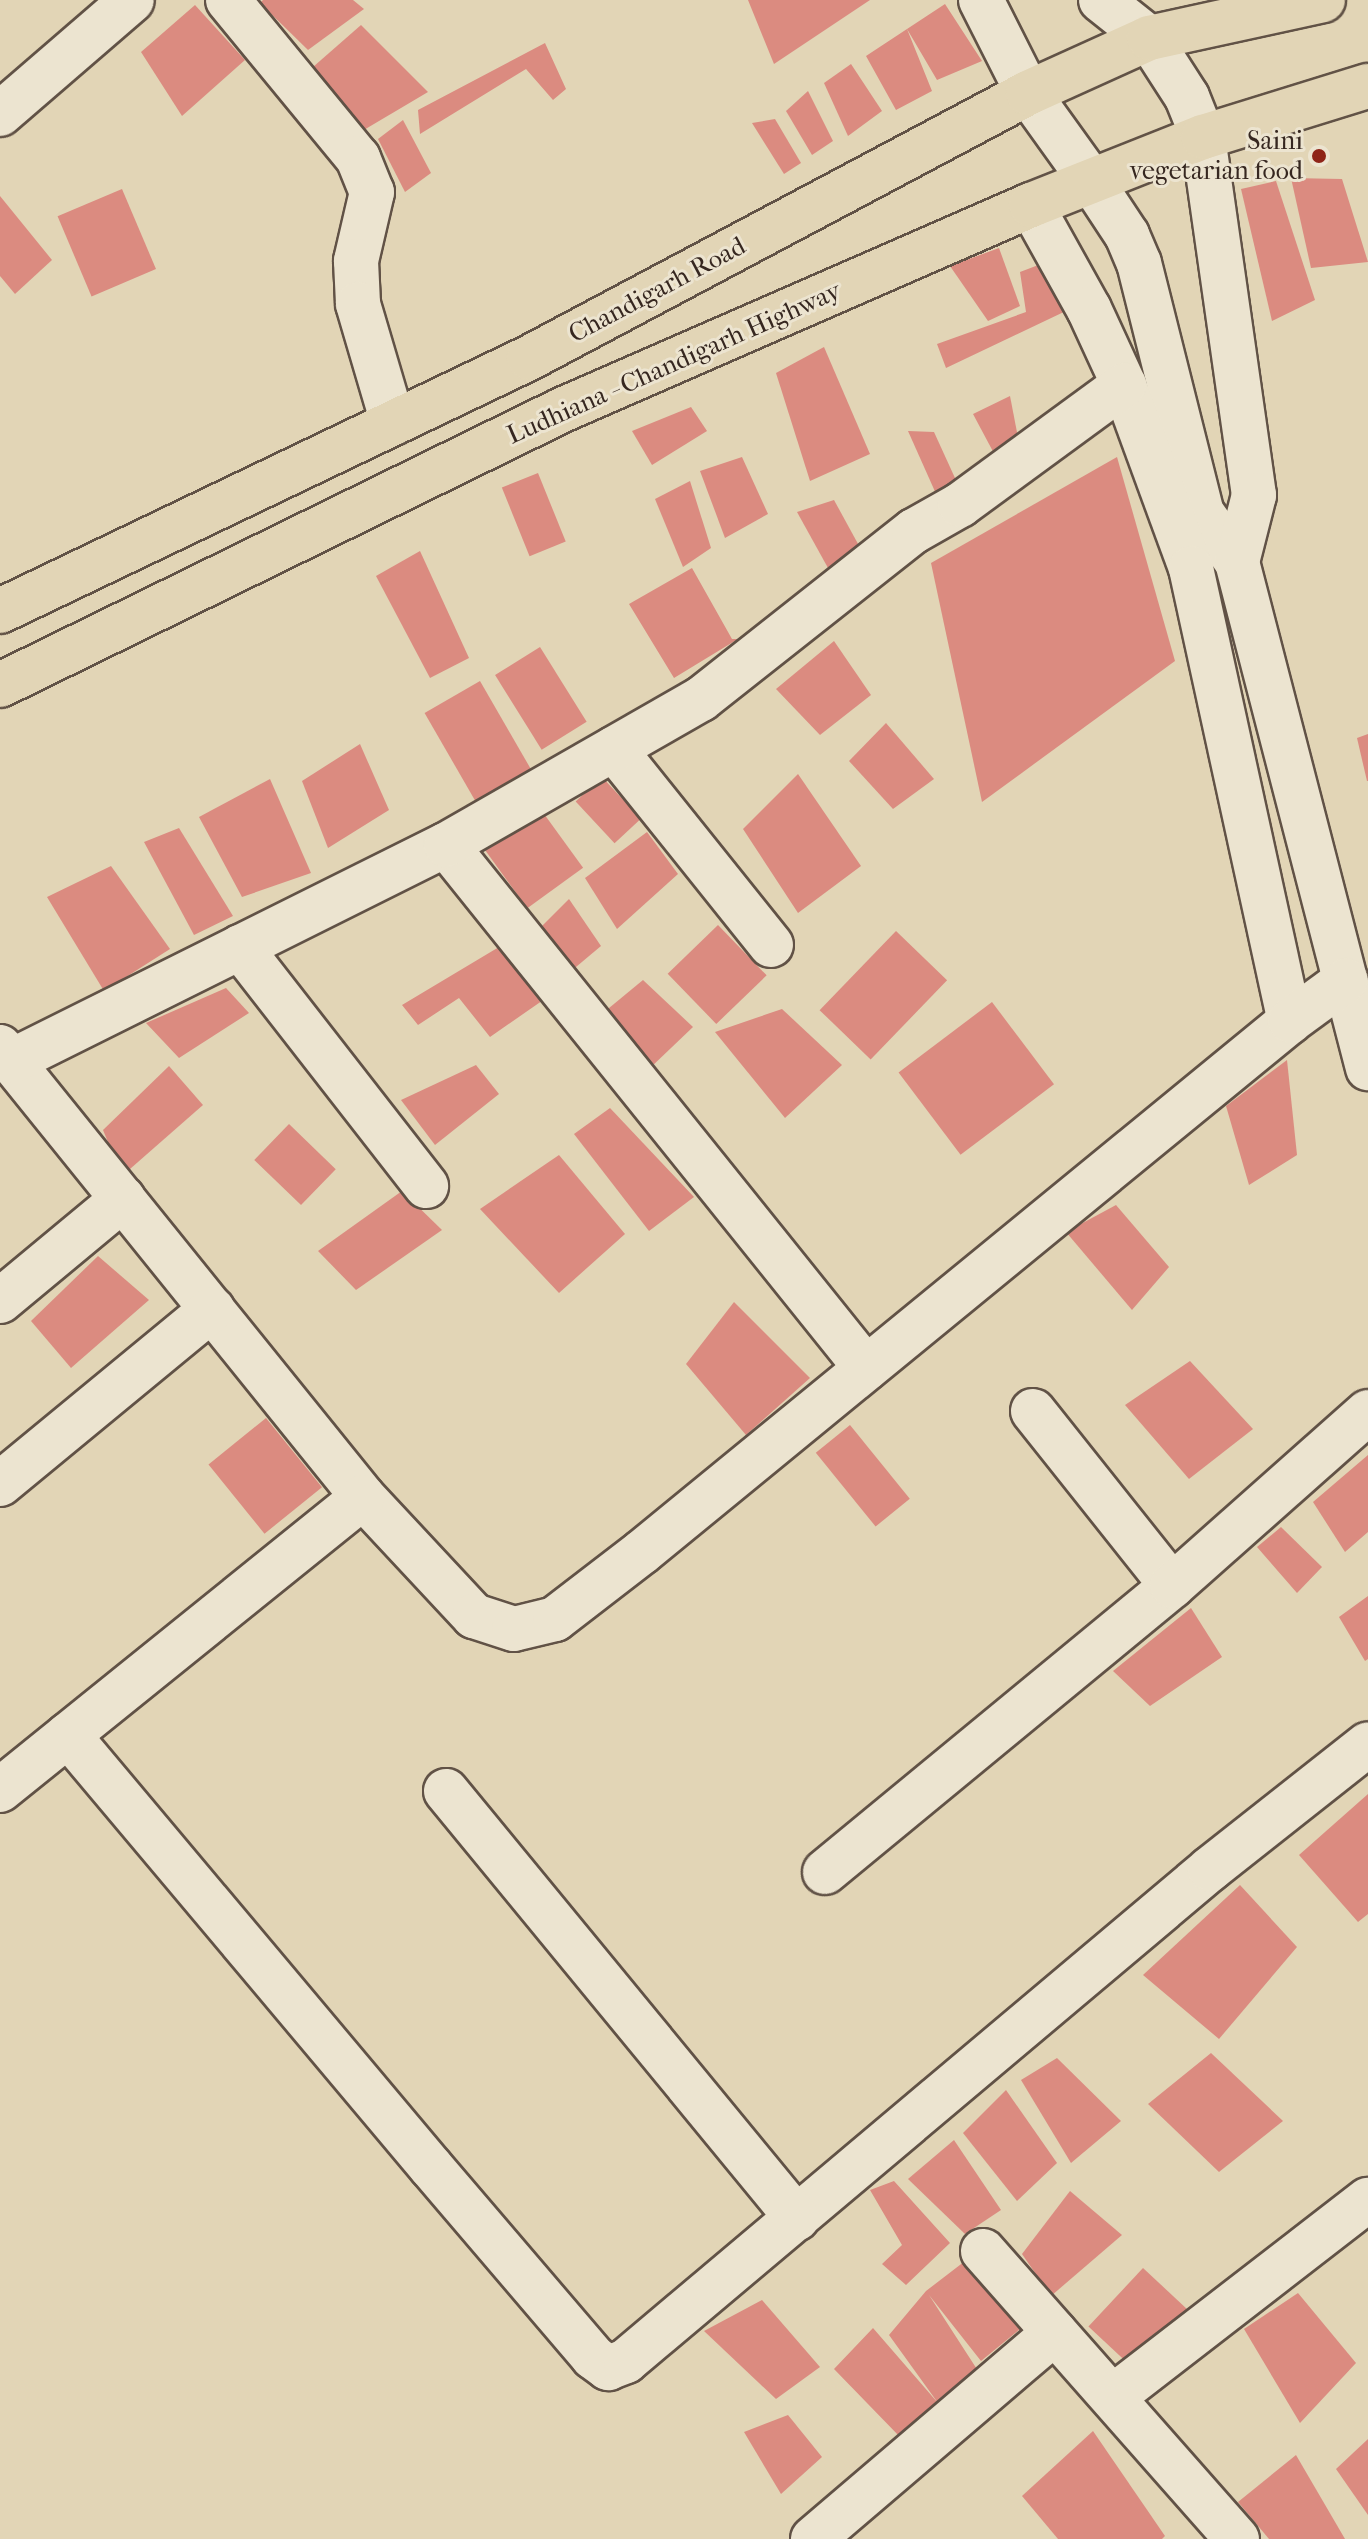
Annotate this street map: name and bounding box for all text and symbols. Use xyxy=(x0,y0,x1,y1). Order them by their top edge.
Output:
place label: Saini vegetarian food xyxy=(1130,125,1303,186)
marker: Saini vegetarian food xyxy=(1310,147,1328,165)
street label: Chandigarh Road xyxy=(563,230,751,350)
street label: Ludhiana - Chandigarh Highway xyxy=(502,275,846,451)

